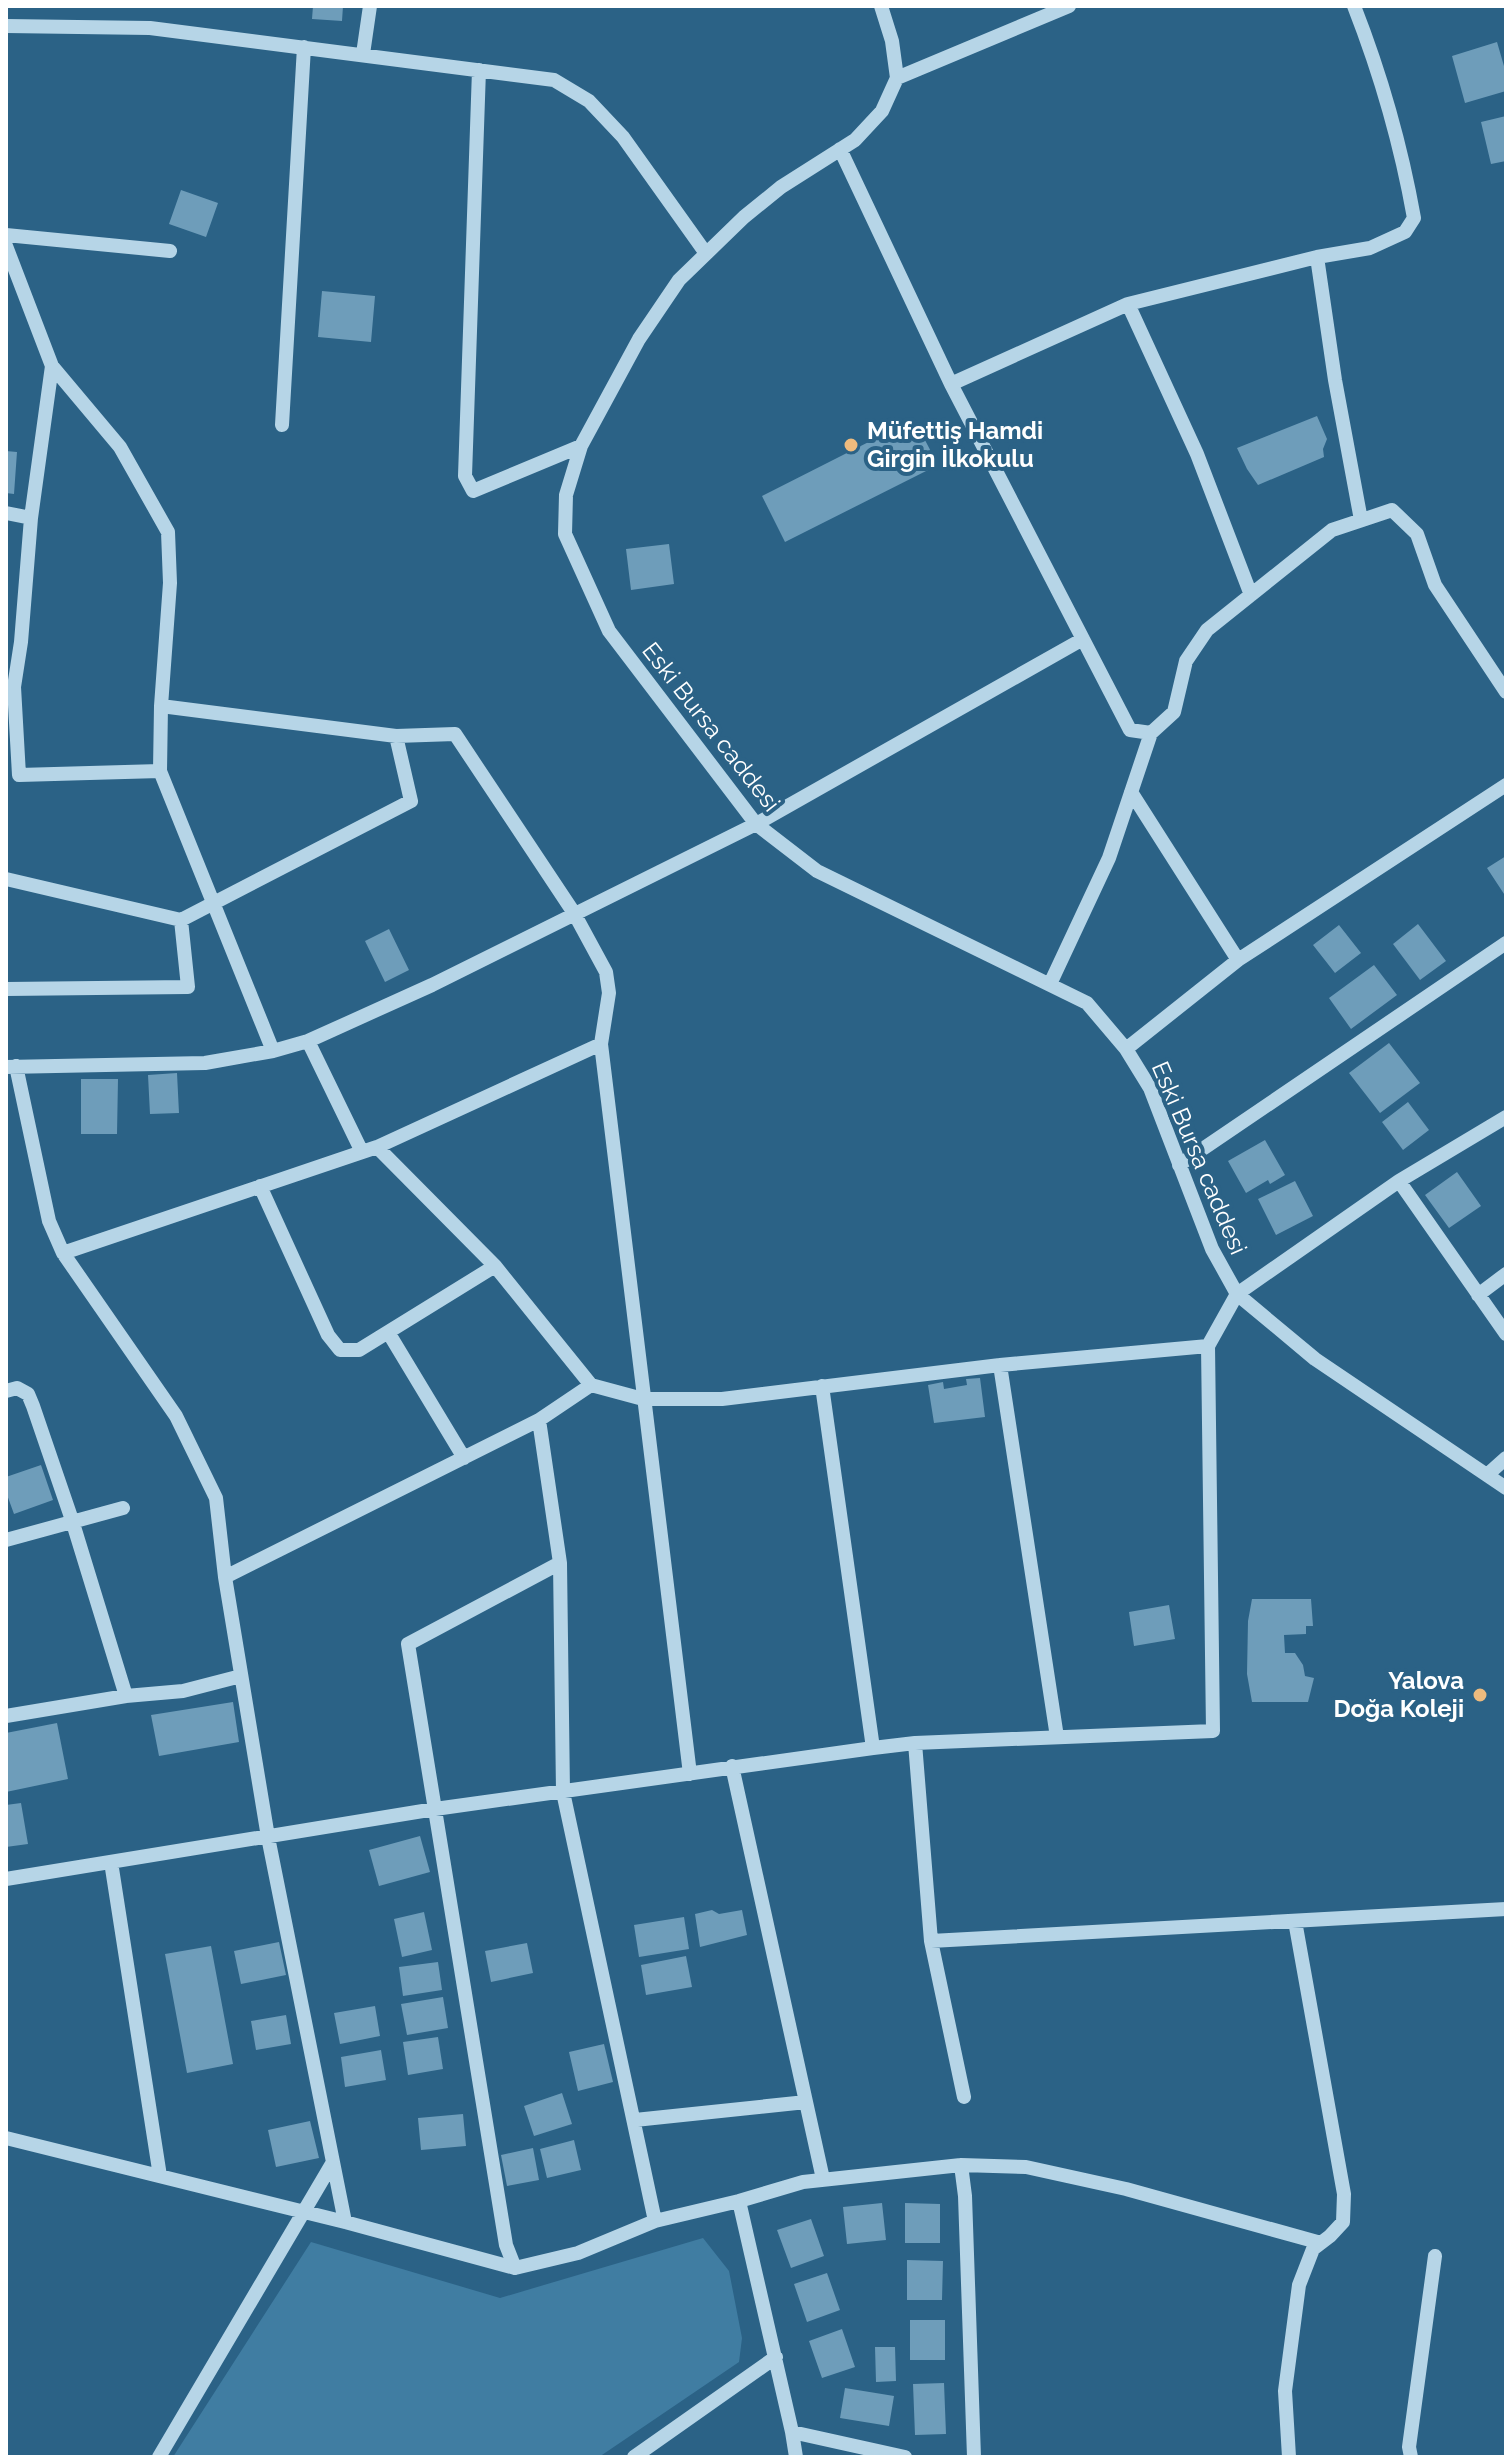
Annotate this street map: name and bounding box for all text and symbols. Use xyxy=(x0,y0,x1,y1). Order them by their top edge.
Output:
place label: Müfettiş Hamdi Girgin İlkokulu xyxy=(867,416,1043,473)
marker: Müfettiş Hamdi Girgin İlkokulu xyxy=(842,436,860,454)
street label: Eski Bursa caddesi xyxy=(636,636,786,817)
street label: Eski Bursa caddesi xyxy=(1146,1057,1253,1259)
place label: Yalova Doğa Koleji xyxy=(1333,1666,1464,1723)
marker: Yalova Doğa Koleji xyxy=(1471,1686,1489,1704)

